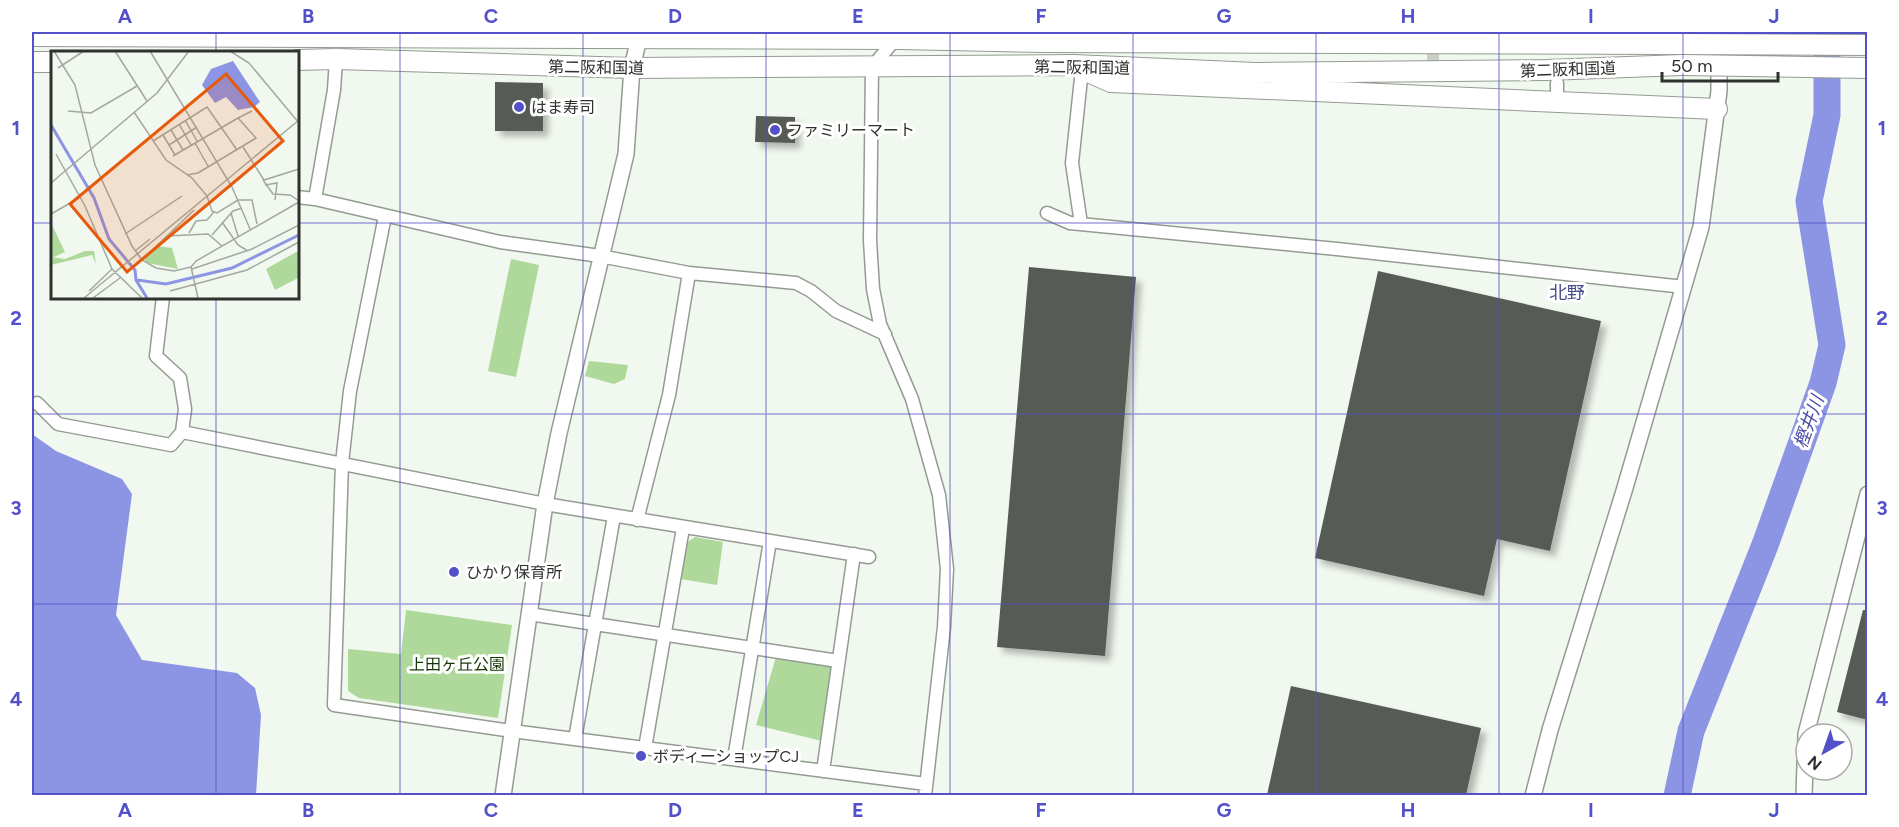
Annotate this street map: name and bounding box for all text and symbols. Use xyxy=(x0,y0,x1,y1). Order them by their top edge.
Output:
text: A xyxy=(118,4,133,28)
text: B xyxy=(302,4,314,28)
text: C xyxy=(484,4,498,28)
text: D xyxy=(668,4,682,28)
text: E xyxy=(852,4,864,28)
text: F xyxy=(1035,4,1047,28)
text: G xyxy=(1217,4,1232,28)
text: H xyxy=(1401,4,1416,28)
text: I xyxy=(1588,4,1594,28)
text: J xyxy=(1768,4,1780,28)
scale bar xyxy=(1662,45,1778,83)
inset map xyxy=(51,51,298,298)
text: 50 m xyxy=(1671,55,1713,77)
street label: 第二阪和国道 xyxy=(548,57,644,78)
street label: 第二阪和国道 xyxy=(1034,57,1130,78)
street label: 第二阪和国道 xyxy=(1520,58,1616,81)
place label: はま寿司 xyxy=(531,98,595,117)
marker: はま寿司 xyxy=(512,100,526,114)
text: 1 xyxy=(12,116,20,140)
text: 1 xyxy=(1878,116,1886,140)
place label: ファミリーマート xyxy=(787,121,915,140)
marker: ファミリーマート xyxy=(768,123,782,137)
district label: 北野 xyxy=(1549,282,1585,304)
text: 2 xyxy=(10,306,22,330)
text: 2 xyxy=(1876,306,1888,330)
water label: 樫井川 xyxy=(1789,391,1829,451)
text: 3 xyxy=(10,496,22,520)
text: 3 xyxy=(1876,496,1888,520)
place label: ひかり保育所 xyxy=(466,563,562,582)
marker: ひかり保育所 xyxy=(447,565,461,579)
park label: 上田ヶ丘公園 xyxy=(409,655,505,674)
text: 4 xyxy=(10,687,23,711)
text: 4 xyxy=(1876,687,1889,711)
north arrow xyxy=(1794,722,1854,782)
place label: ボディーショップCJ xyxy=(653,747,799,766)
marker: ボディーショップCJ xyxy=(634,749,648,763)
text: N xyxy=(1804,752,1826,774)
text: A xyxy=(118,798,133,822)
text: B xyxy=(302,798,314,822)
text: C xyxy=(484,798,498,822)
text: D xyxy=(668,798,682,822)
text: E xyxy=(852,798,864,822)
text: F xyxy=(1035,798,1047,822)
text: G xyxy=(1217,798,1232,822)
text: H xyxy=(1401,798,1416,822)
text: I xyxy=(1588,798,1594,822)
text: J xyxy=(1768,798,1780,822)

